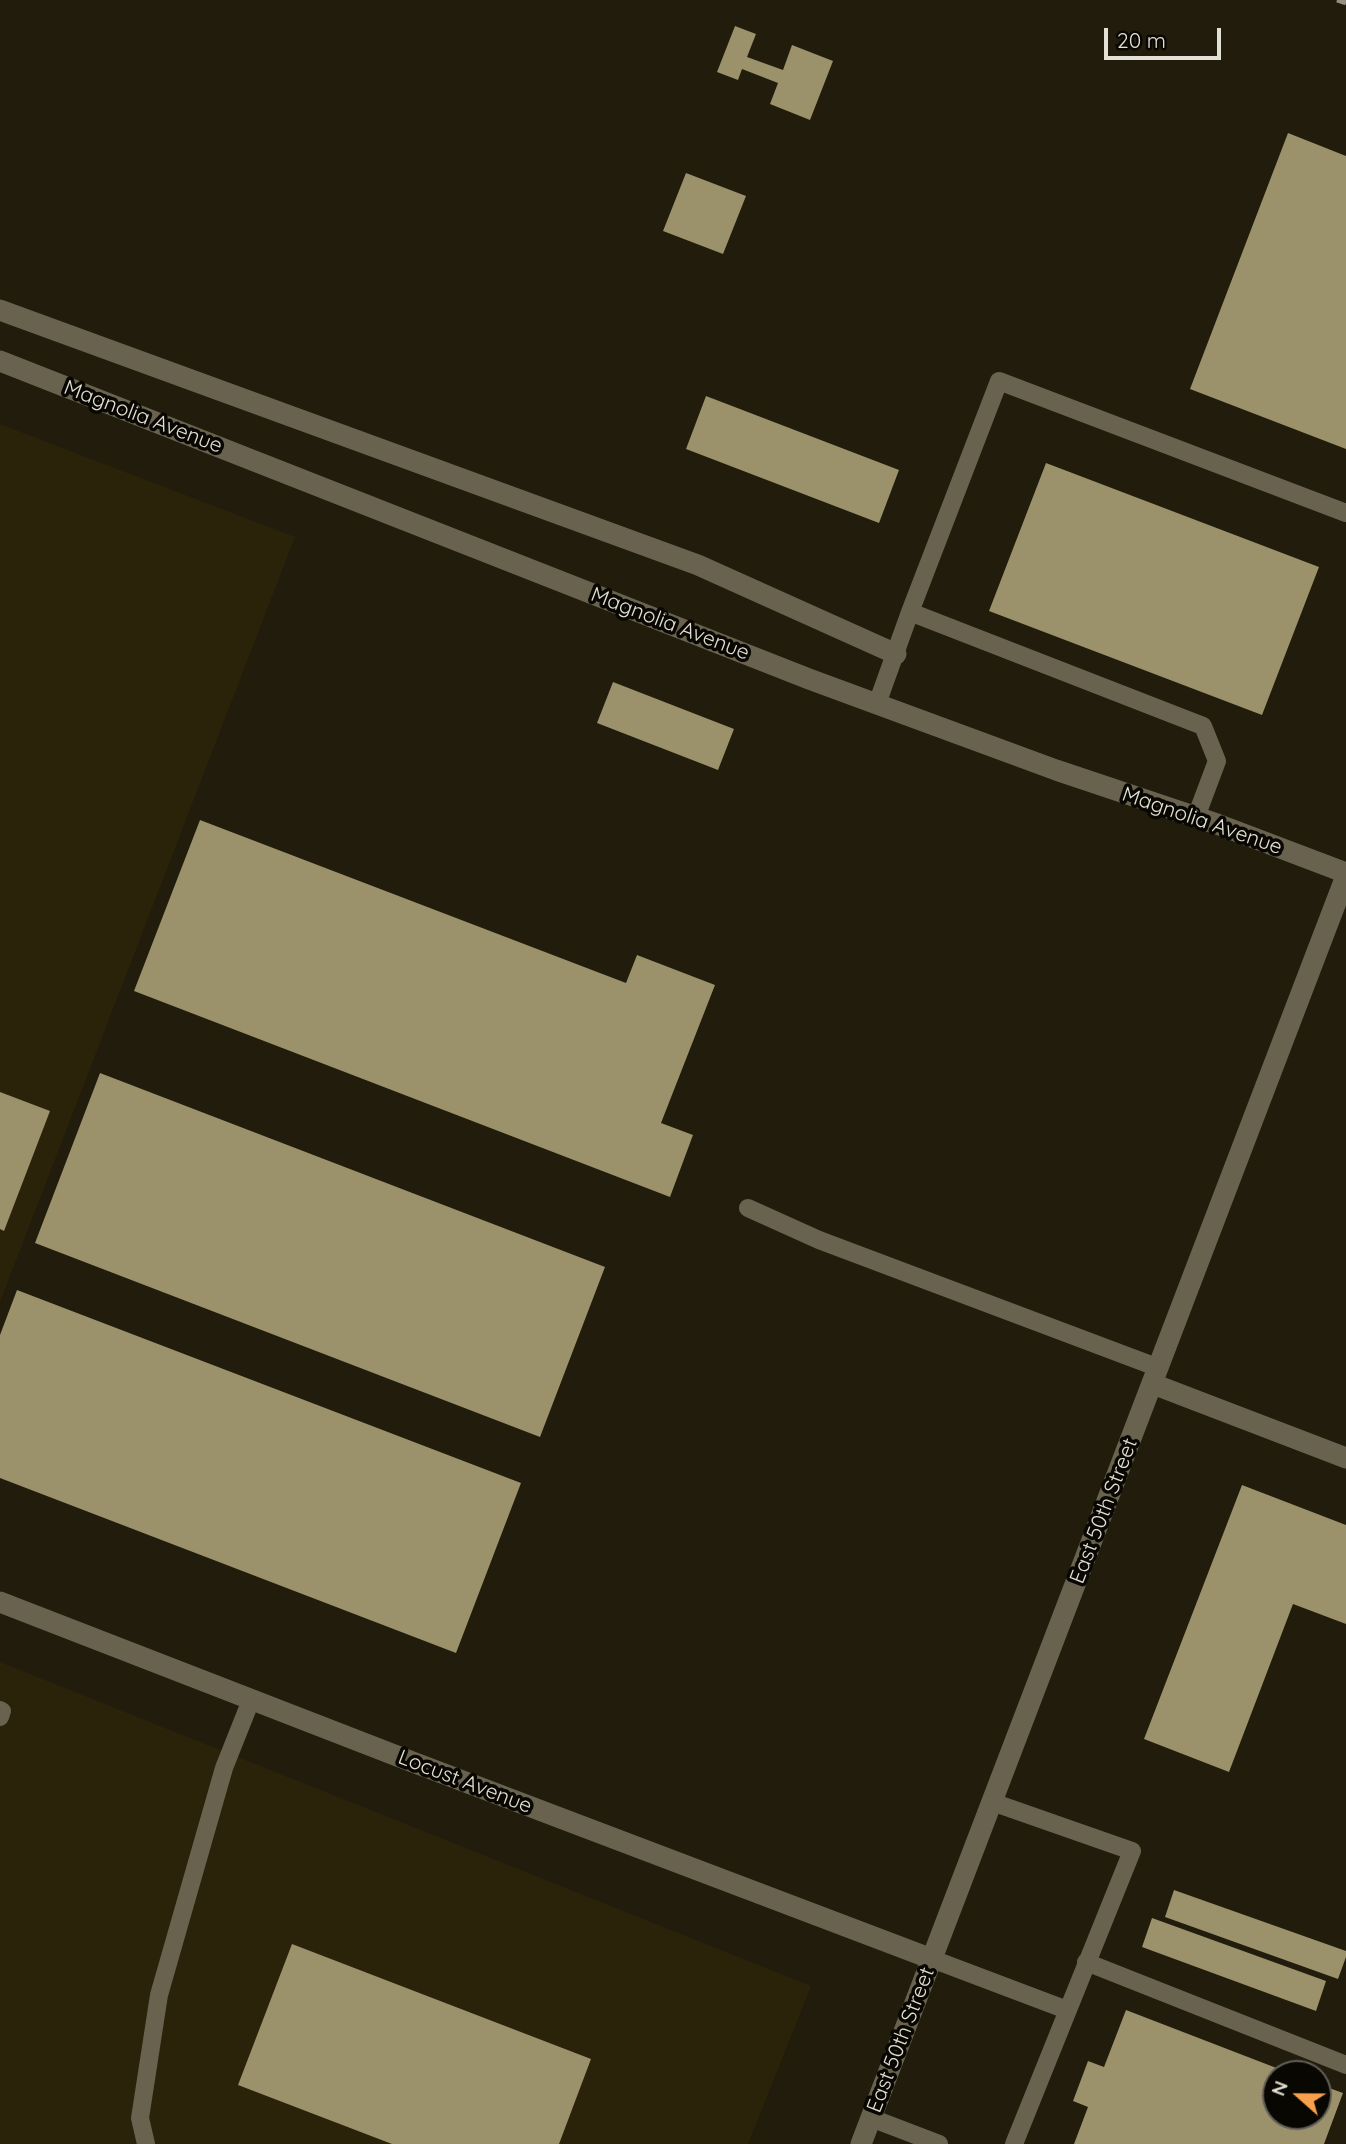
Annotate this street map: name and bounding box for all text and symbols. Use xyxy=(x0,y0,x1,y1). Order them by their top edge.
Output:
scale bar xyxy=(1108,14,1225,58)
text: 20 m xyxy=(1117,27,1166,53)
street label: Magnolia Avenue xyxy=(60,375,226,459)
street label: Magnolia Avenue xyxy=(587,582,753,666)
street label: Magnolia Avenue xyxy=(1119,782,1285,860)
street label: East 50th Street xyxy=(1065,1435,1143,1587)
street label: Locust Avenue xyxy=(395,1745,535,1819)
street label: East 50th Street xyxy=(862,1964,940,2116)
north arrow xyxy=(1262,2060,1332,2130)
text: N xyxy=(1266,2077,1293,2099)

